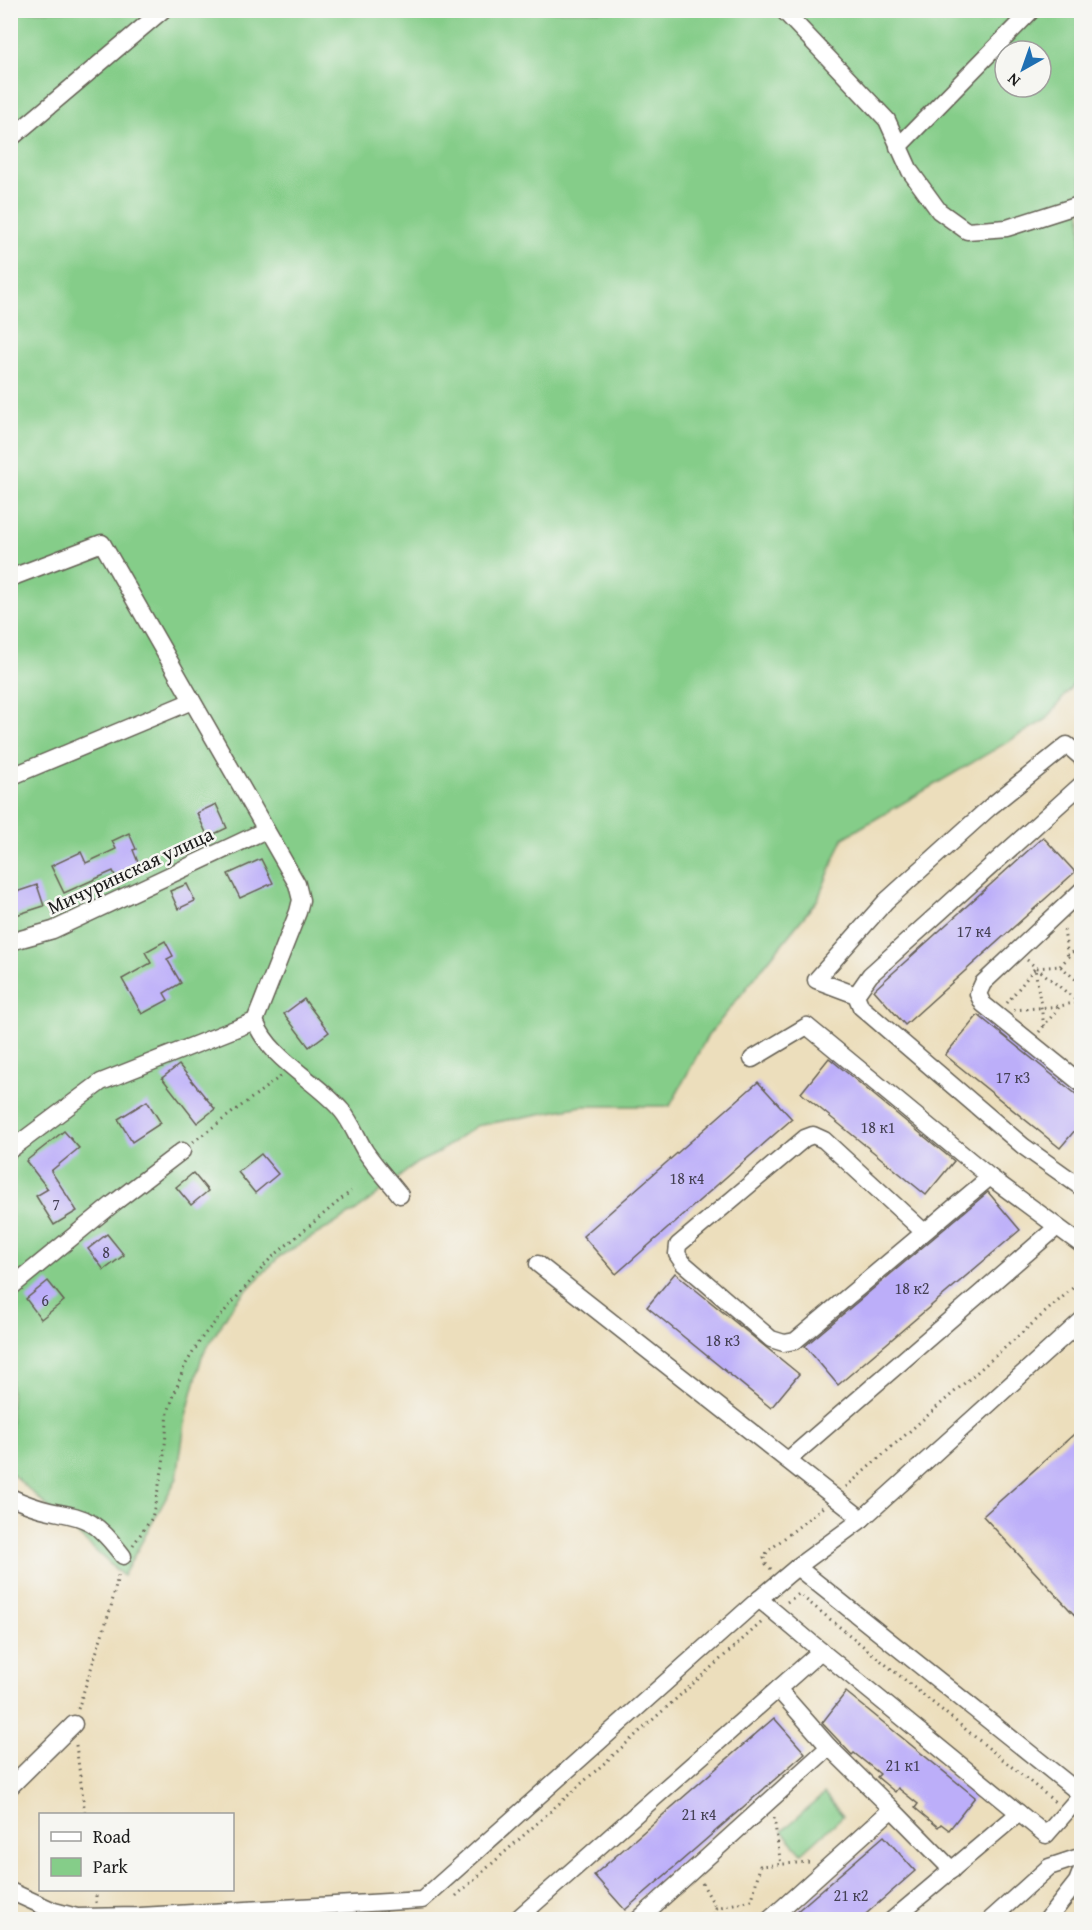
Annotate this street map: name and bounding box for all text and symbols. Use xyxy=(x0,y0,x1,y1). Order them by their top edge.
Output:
north arrow xyxy=(993,39,1053,99)
text: N xyxy=(1001,68,1025,93)
street label: Мичуринская улица xyxy=(42,819,218,921)
house number: 17 к4 xyxy=(956,919,992,943)
house number: 17 к3 xyxy=(995,1065,1031,1089)
house number: 18 к1 xyxy=(860,1115,896,1139)
house number: 18 к4 xyxy=(669,1166,705,1190)
house number: 7 xyxy=(52,1192,60,1216)
house number: 8 xyxy=(102,1240,110,1264)
house number: 18 к2 xyxy=(894,1276,930,1300)
house number: 6 xyxy=(41,1288,49,1312)
house number: 18 к3 xyxy=(705,1328,741,1352)
house number: 21 к1 xyxy=(885,1753,921,1777)
house number: 21 к4 xyxy=(681,1802,717,1826)
legend xyxy=(39,1813,234,1891)
text: Road xyxy=(93,1823,131,1850)
text: Park xyxy=(93,1853,129,1880)
house number: 21 к2 xyxy=(833,1883,869,1907)

